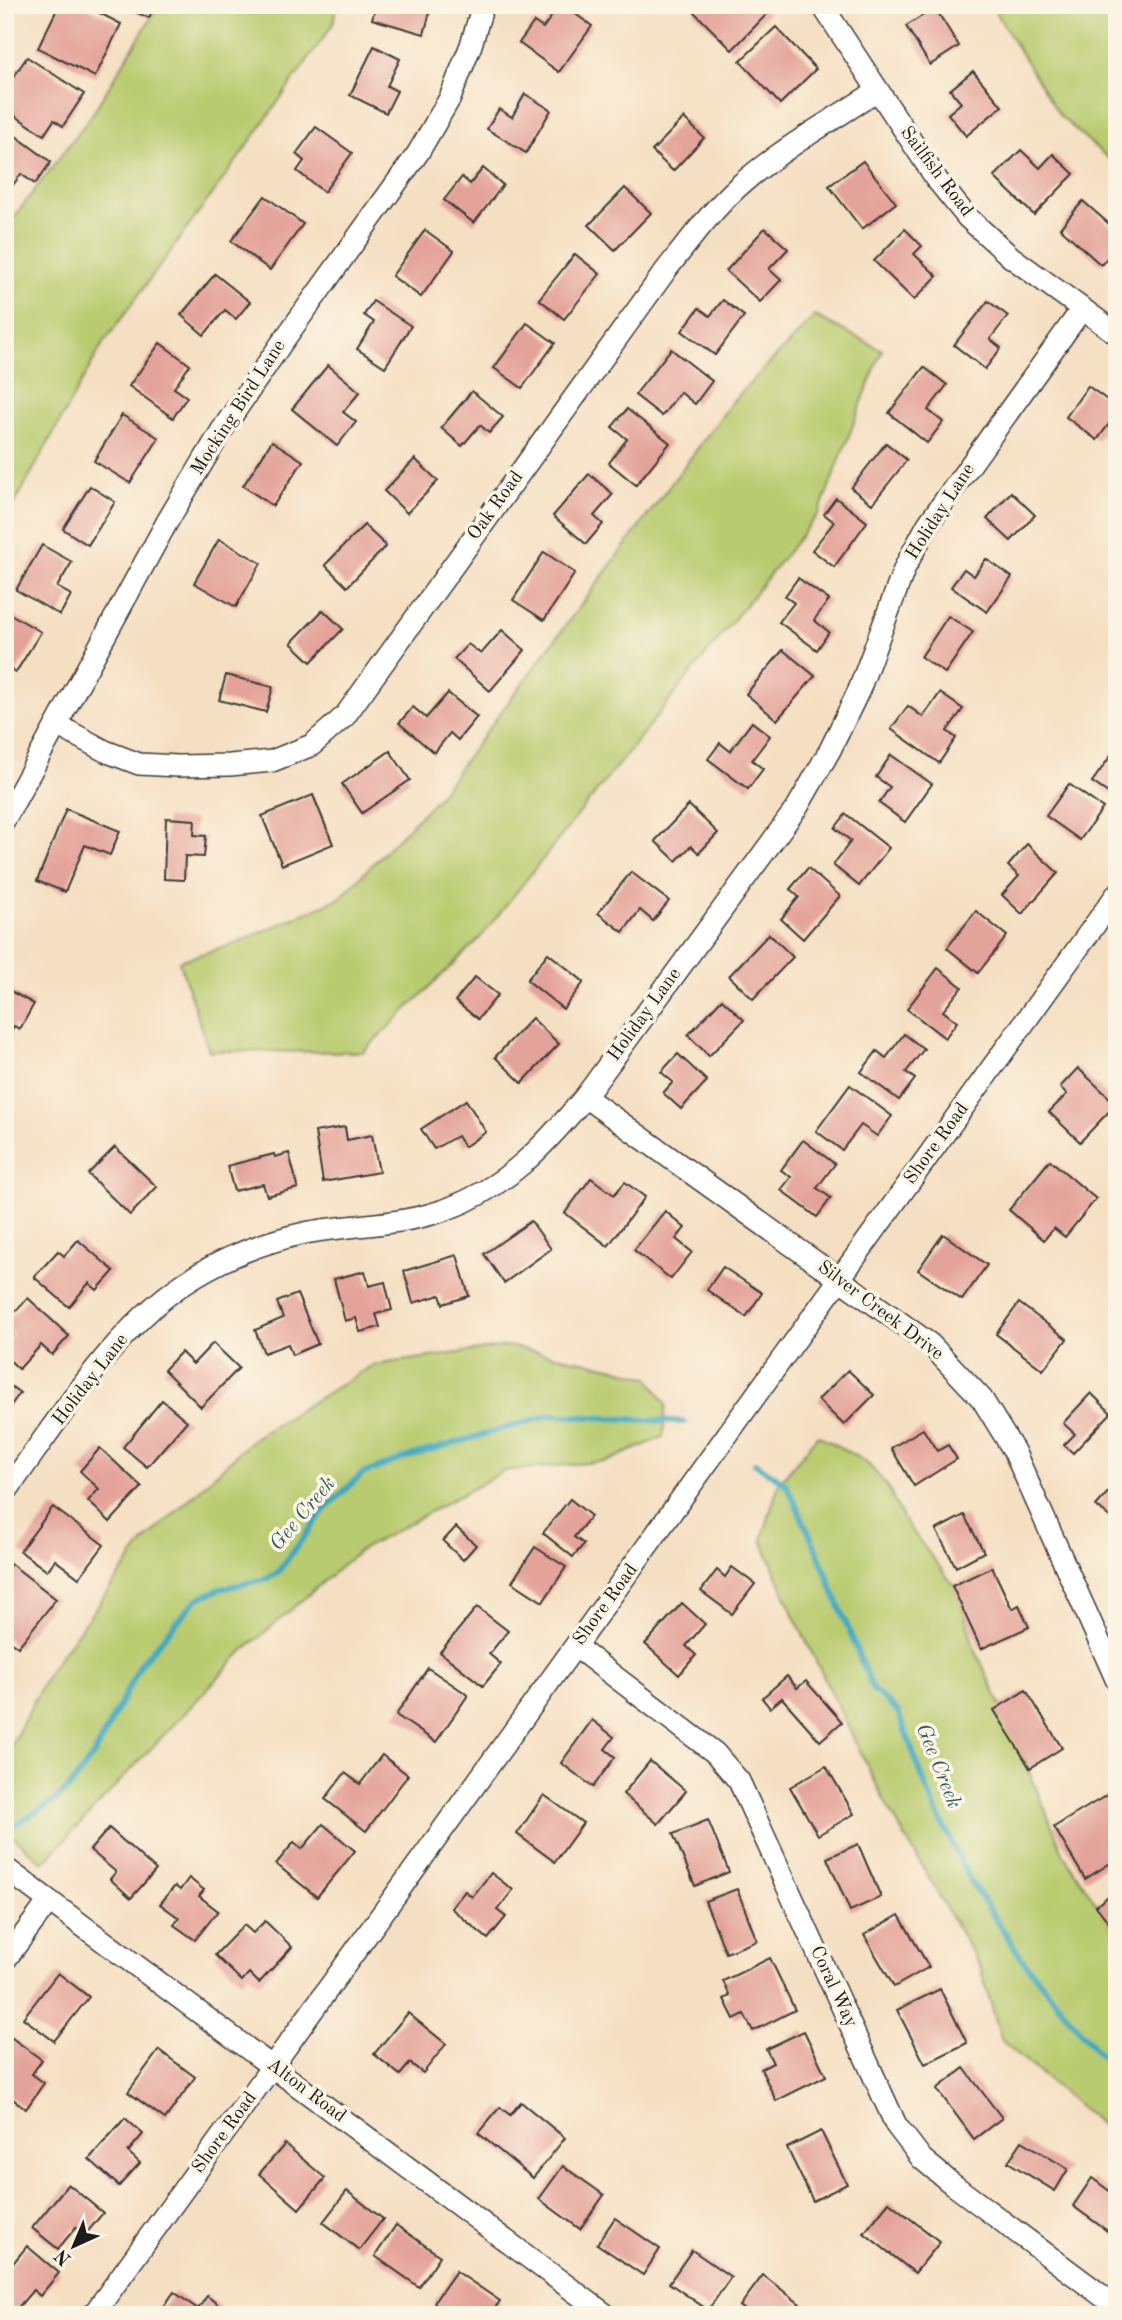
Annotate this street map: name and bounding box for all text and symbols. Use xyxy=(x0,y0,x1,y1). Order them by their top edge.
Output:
street label: Sailfish Road xyxy=(896,123,976,221)
street label: Mocking Bird Lane xyxy=(188,337,290,479)
street label: Holiday Lane xyxy=(903,461,979,563)
street label: Oak Road xyxy=(465,468,527,544)
street label: Holiday Lane xyxy=(605,965,685,1065)
street label: Shore Road xyxy=(901,1100,973,1188)
street label: Silver Creek Drive xyxy=(814,1258,946,1364)
street label: Holiday Lane xyxy=(50,1331,132,1429)
water label: Gee Creek xyxy=(266,1473,340,1555)
street label: Shore Road xyxy=(570,1561,642,1649)
water label: Gee Creek xyxy=(912,1721,964,1811)
street label: Coral Way xyxy=(806,1943,860,2031)
street label: Alton Road xyxy=(263,2055,349,2127)
street label: Shore Road xyxy=(189,2089,261,2177)
north arrow xyxy=(38,2212,108,2282)
text: N xyxy=(52,2244,76,2268)

